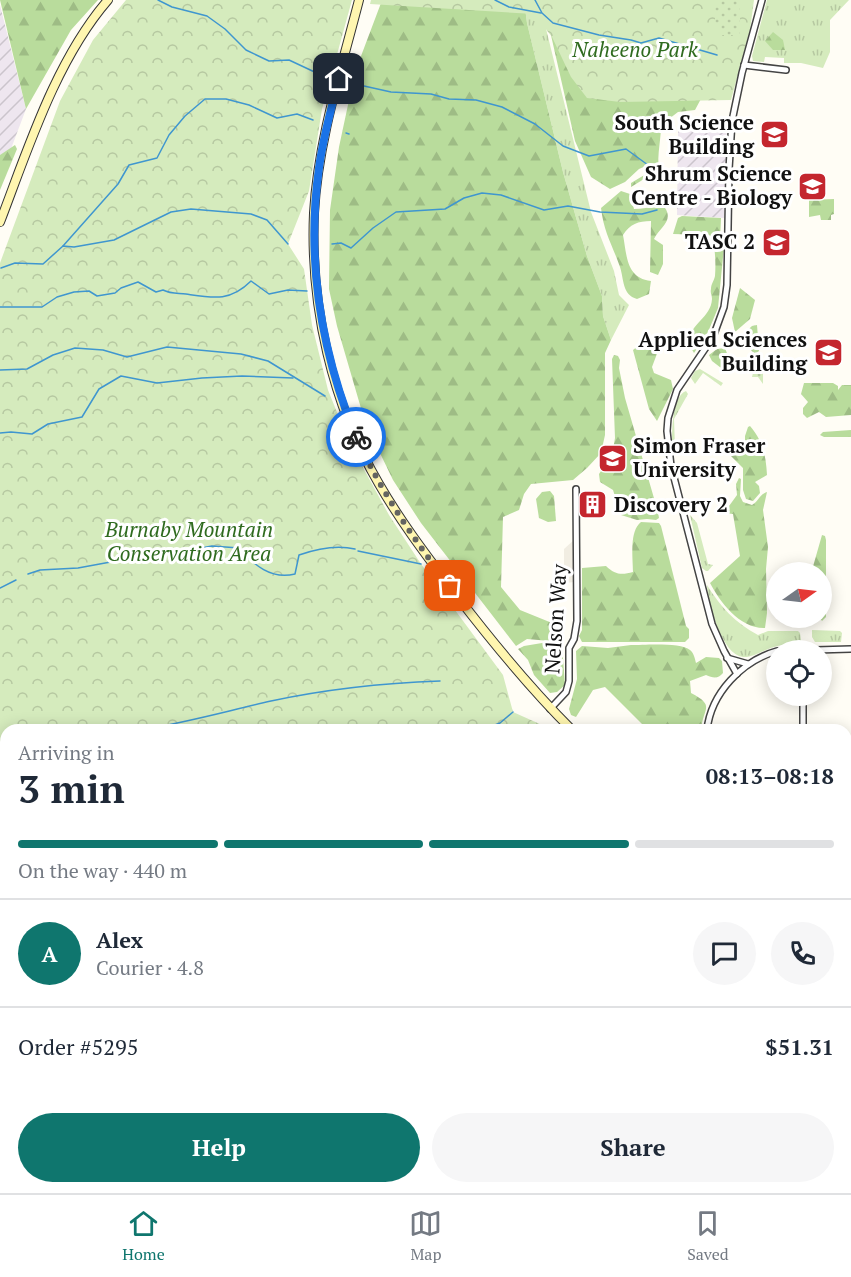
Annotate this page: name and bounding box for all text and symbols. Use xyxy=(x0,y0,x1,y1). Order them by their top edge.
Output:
park label: Naheeno Park xyxy=(571,35,699,63)
pin xyxy=(313,53,364,104)
icon: home xyxy=(322,62,355,95)
place label: South Science Building xyxy=(614,108,755,160)
school or university icon: South Science Building xyxy=(759,119,791,151)
place label: Shrum Science Centre - Biology xyxy=(631,159,793,211)
school or university icon: Shrum Science Centre - Biology xyxy=(797,170,829,202)
school or university icon: TASC 2 xyxy=(760,226,792,258)
place label: TASC 2 xyxy=(685,227,755,255)
place label: Applied Sciences Building xyxy=(638,325,808,377)
school or university icon: Applied Sciences Building xyxy=(812,336,844,368)
courier xyxy=(326,407,386,467)
icon: bike xyxy=(340,421,373,454)
place label: Simon Fraser University xyxy=(633,431,765,483)
school or university icon: Simon Fraser University xyxy=(596,442,628,474)
building icon: Discovery 2 xyxy=(577,489,609,521)
place label: Discovery 2 xyxy=(614,490,728,518)
park label: Burnaby Mountain Conservation Area xyxy=(104,515,273,567)
pin xyxy=(424,560,475,611)
north arrow xyxy=(766,562,832,628)
map controls xyxy=(766,562,832,706)
street label: Nelson Way xyxy=(537,563,573,675)
icon: bag xyxy=(433,569,466,602)
button: locate xyxy=(766,640,832,706)
text: Arriving in xyxy=(18,739,114,766)
text: 08:13–08:18 xyxy=(706,761,834,790)
text: 3 min xyxy=(18,762,125,814)
text: On the way · 440 m xyxy=(18,857,187,884)
button: chat xyxy=(693,922,756,985)
button: phone xyxy=(771,922,834,985)
text: Alex xyxy=(96,925,143,954)
text: A xyxy=(41,939,58,968)
text: Courier · 4.8 xyxy=(96,954,204,981)
text: Order #5295 xyxy=(18,1032,138,1061)
text: $51.31 xyxy=(765,1032,834,1061)
button: Help xyxy=(18,1113,420,1182)
button: Share xyxy=(432,1113,834,1182)
tab: Home xyxy=(122,1207,165,1265)
tab: Map xyxy=(409,1207,442,1265)
tab: Saved xyxy=(687,1207,729,1265)

